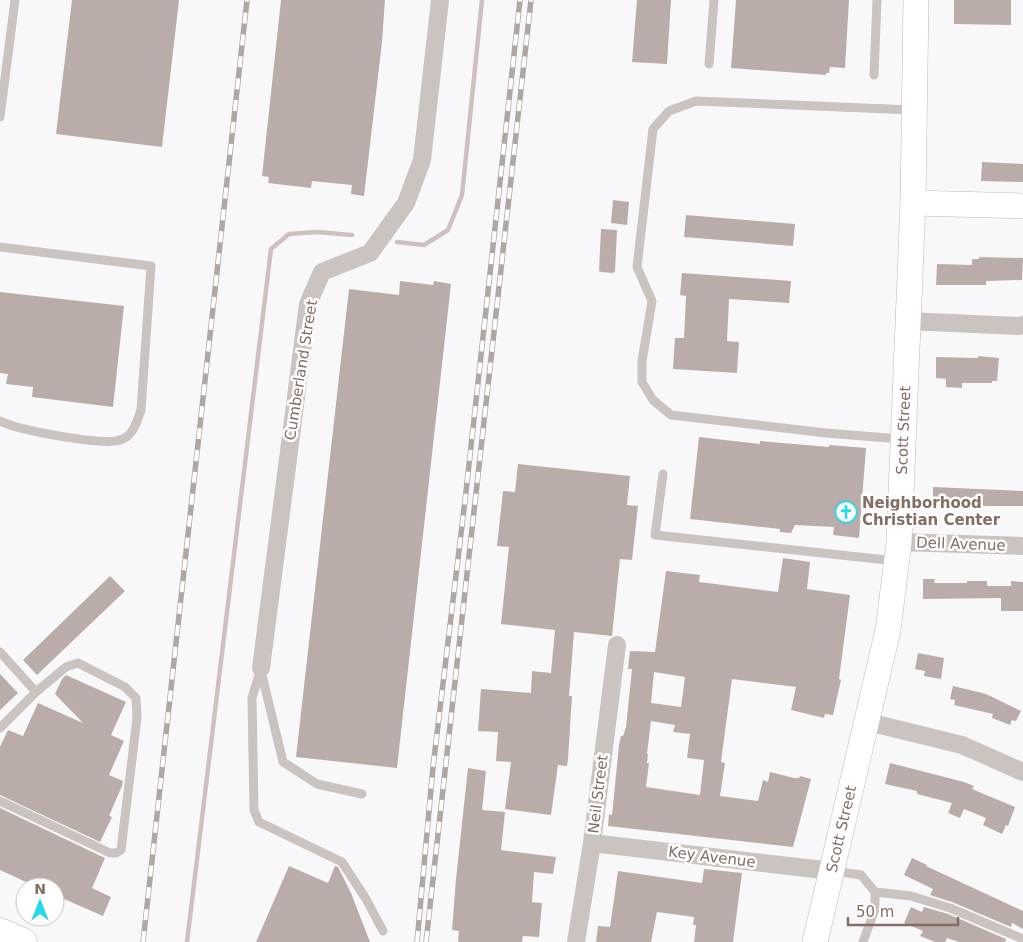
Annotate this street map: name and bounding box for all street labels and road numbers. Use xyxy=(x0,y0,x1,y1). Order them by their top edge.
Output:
street label: Cumberland Street xyxy=(281,298,321,442)
street label: Scott Street xyxy=(893,385,914,475)
street label: Dell Avenue xyxy=(916,533,1006,555)
street label: Neil Street xyxy=(584,754,612,834)
street label: Scott Street xyxy=(823,783,860,875)
street label: Key Avenue xyxy=(667,843,757,871)

